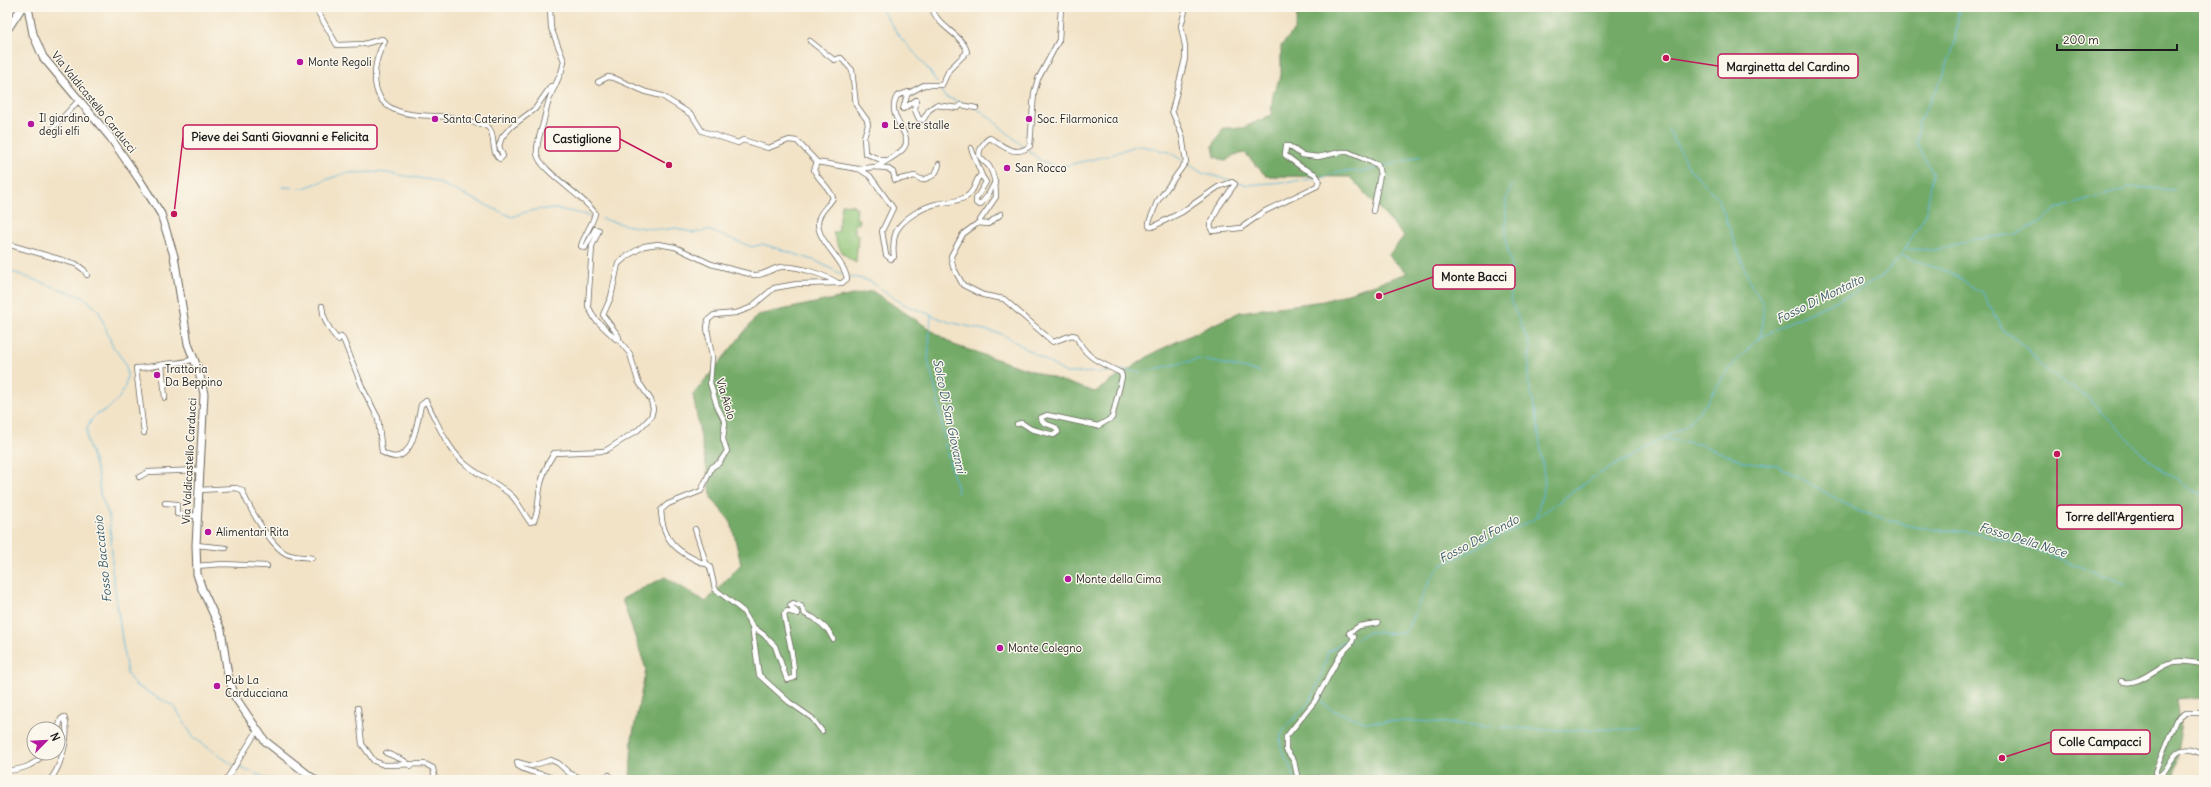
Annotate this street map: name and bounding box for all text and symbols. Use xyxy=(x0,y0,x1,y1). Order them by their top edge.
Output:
scale bar xyxy=(2057,26,2177,52)
text: 200 m xyxy=(2063,32,2099,47)
street label: Via Valdicastello Carducci xyxy=(49,48,139,156)
callout: Marginetta del Cardino xyxy=(1718,54,1858,78)
place label: Monte Regoli xyxy=(308,55,371,69)
marker: Monte Regoli xyxy=(295,57,305,67)
text: Marginetta del Cardino xyxy=(1726,59,1850,75)
place label: Il giardino degli elfi xyxy=(39,111,90,138)
place label: Santa Caterina xyxy=(443,112,517,126)
place label: Soc. Filarmonica xyxy=(1037,112,1118,126)
marker: Santa Caterina xyxy=(430,114,440,124)
marker: Soc. Filarmonica xyxy=(1024,114,1034,124)
place label: Le tre stalle xyxy=(893,118,950,132)
marker: Il giardino degli elfi xyxy=(26,119,36,129)
marker: Le tre stalle xyxy=(880,120,890,130)
callout: Pieve dei Santi Giovanni e Felicita xyxy=(183,125,377,149)
callout: Castiglione xyxy=(545,127,620,151)
text: Pieve dei Santi Giovanni e Felicita xyxy=(191,129,369,144)
text: Castiglione xyxy=(552,131,612,147)
place label: San Rocco xyxy=(1015,161,1067,175)
marker: San Rocco xyxy=(1002,163,1012,173)
callout: Monte Bacci xyxy=(1433,265,1515,289)
text: Monte Bacci xyxy=(1441,269,1507,284)
water label: Fosso Di Montalto xyxy=(1774,270,1867,326)
water label: Solco Di San Giovanni xyxy=(930,357,969,476)
place label: Trattoria Da Beppino xyxy=(165,362,222,389)
marker: Trattoria Da Beppino xyxy=(152,370,162,380)
street label: Via Aiolo xyxy=(713,377,739,421)
street label: Via Valdicastello Carducci xyxy=(179,397,199,525)
callout: Torre dell'Argentiera xyxy=(2057,505,2182,529)
text: Torre dell'Argentiera xyxy=(2066,509,2175,525)
water label: Fosso Del Fondo xyxy=(1436,511,1522,566)
water label: Fosso Baccatoio xyxy=(90,514,115,603)
water label: Fosso Della Noce xyxy=(1977,519,2070,560)
place label: Alimentari Rita xyxy=(216,525,289,539)
marker: Alimentari Rita xyxy=(203,527,213,537)
place label: Monte della Cima xyxy=(1076,572,1161,586)
marker: Monte della Cima xyxy=(1063,574,1073,584)
place label: Monte Colegno xyxy=(1008,641,1082,655)
marker: Monte Colegno xyxy=(995,643,1005,653)
place label: Pub La Carducciana xyxy=(225,673,288,700)
marker: Pub La Carducciana xyxy=(212,681,222,691)
north arrow xyxy=(26,721,66,761)
callout: Colle Campacci xyxy=(2051,730,2150,754)
text: N xyxy=(47,731,63,743)
text: Colle Campacci xyxy=(2059,734,2142,750)

